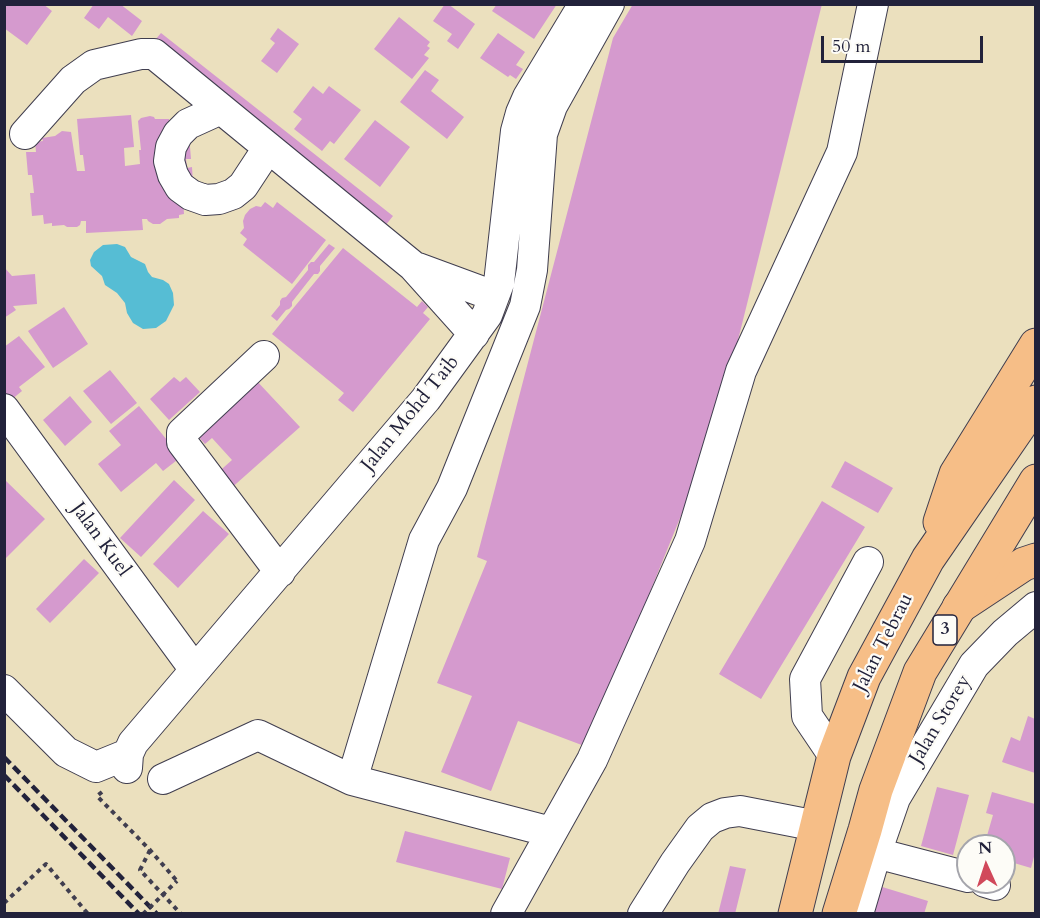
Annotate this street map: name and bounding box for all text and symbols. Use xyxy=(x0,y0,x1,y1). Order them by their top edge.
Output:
scale bar xyxy=(824,24,986,62)
text: 50 m xyxy=(832,34,871,59)
street label: Jalan Mohd Taib xyxy=(357,351,465,477)
street label: Jalan Kuel xyxy=(65,498,135,582)
street label: Jalan Tebrau xyxy=(849,590,919,696)
road number: 3 xyxy=(933,615,957,645)
street label: Jalan Storey xyxy=(905,671,977,769)
north arrow xyxy=(956,834,1016,894)
text: N xyxy=(978,837,993,859)

